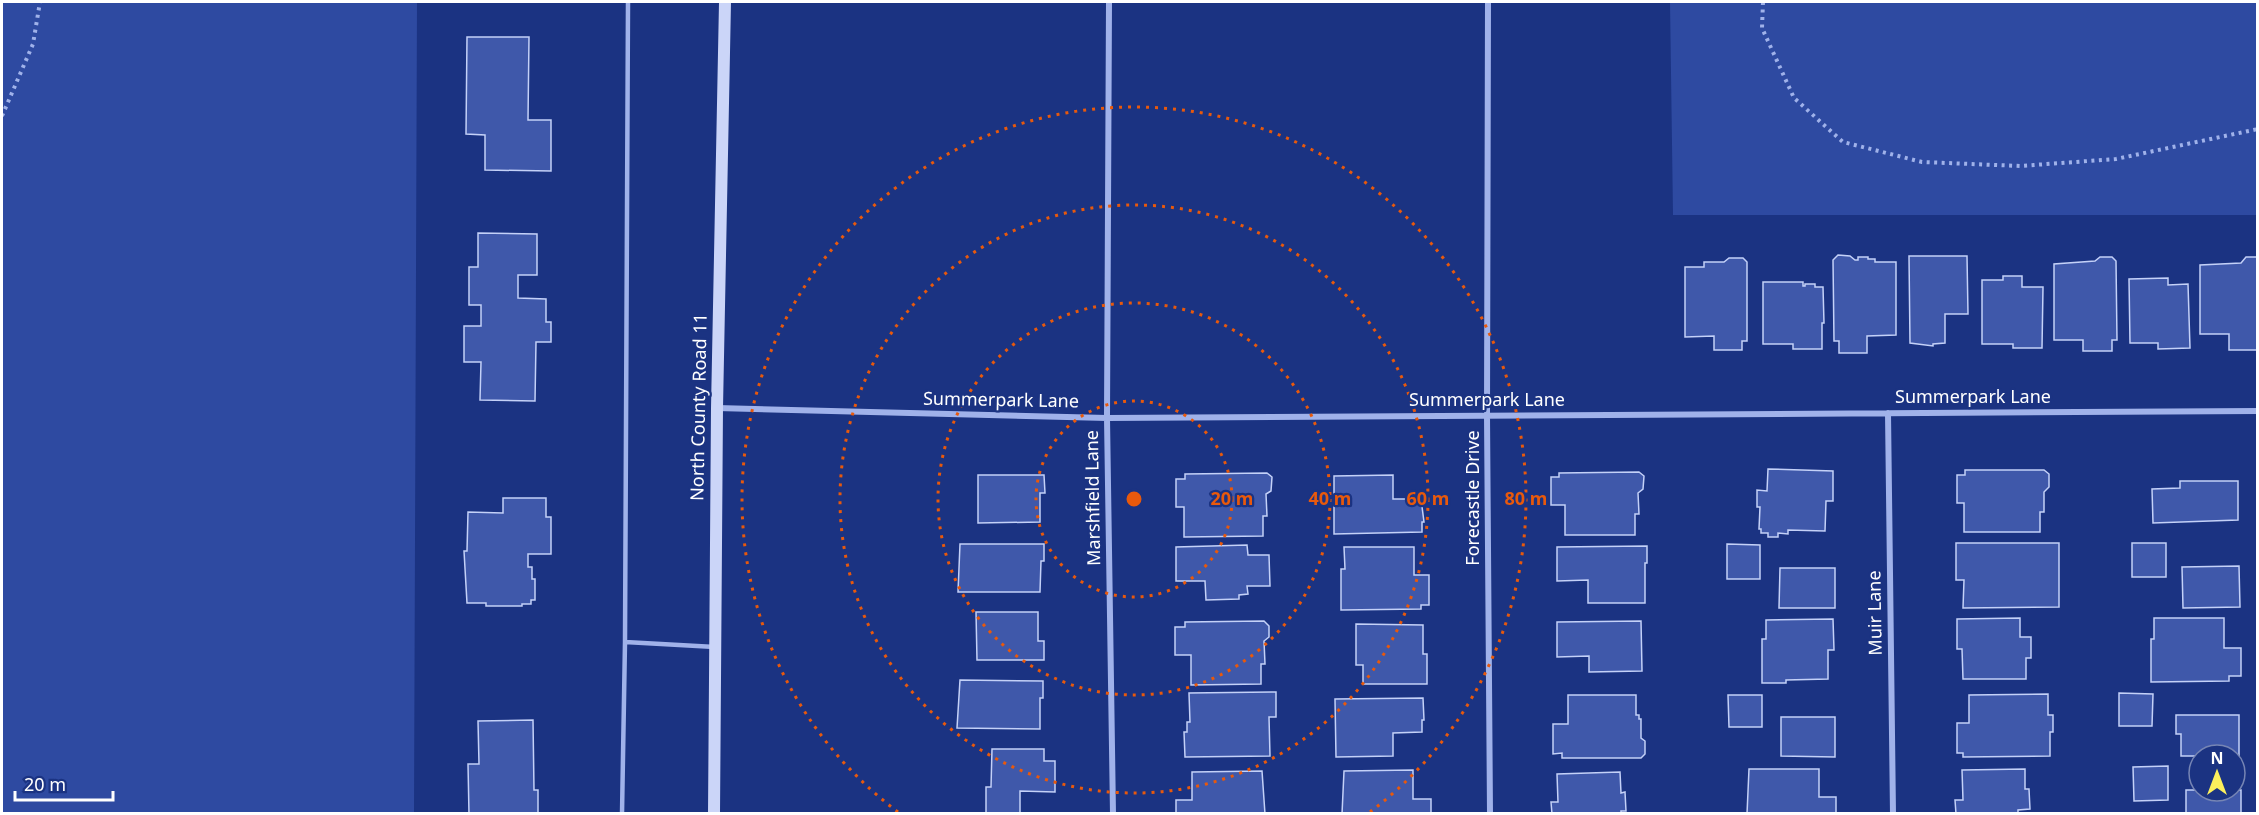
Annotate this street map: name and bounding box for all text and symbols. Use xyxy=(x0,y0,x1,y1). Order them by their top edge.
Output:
street label: North County Road 11 xyxy=(684,313,712,501)
street label: Summerpark Lane xyxy=(1895,384,2051,408)
street label: Summerpark Lane xyxy=(923,386,1079,412)
street label: Summerpark Lane xyxy=(1409,387,1565,411)
street label: Marshfield Lane xyxy=(1079,430,1105,566)
street label: Forecastle Drive xyxy=(1460,430,1484,566)
text: 20 m xyxy=(1211,486,1253,510)
text: 40 m xyxy=(1309,486,1351,510)
text: 60 m xyxy=(1407,486,1449,510)
text: 80 m xyxy=(1505,486,1547,510)
centre of rings xyxy=(1124,489,1144,509)
street label: Muir Lane xyxy=(1861,570,1887,656)
north arrow xyxy=(2187,743,2247,803)
text: N xyxy=(2210,747,2224,769)
scale bar xyxy=(15,764,112,802)
text: 20 m xyxy=(24,772,66,796)

